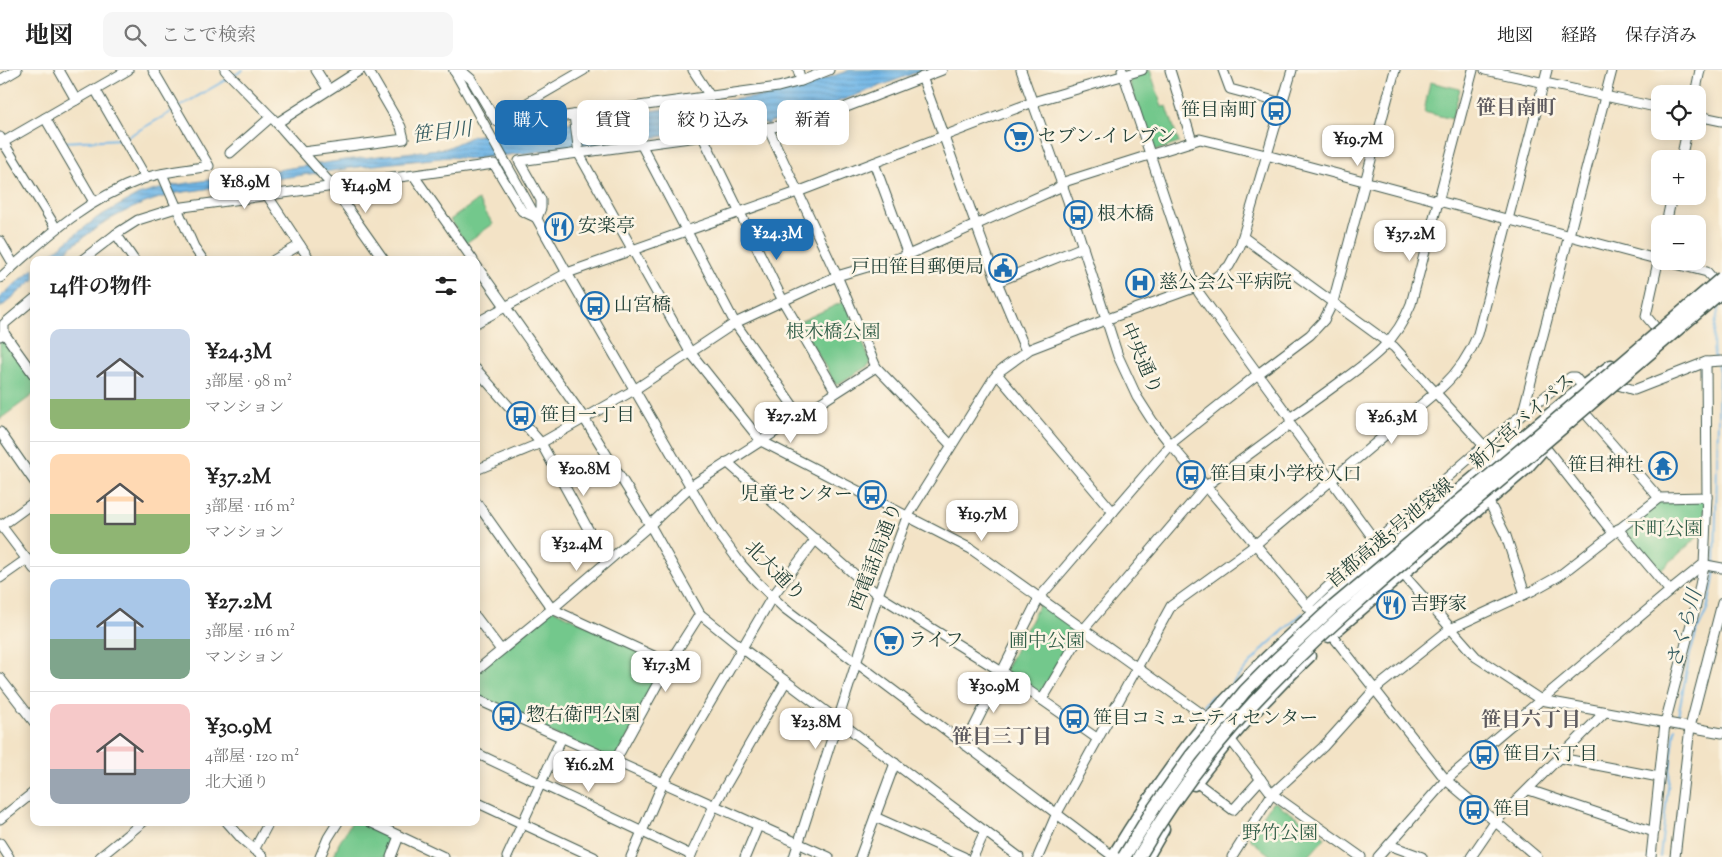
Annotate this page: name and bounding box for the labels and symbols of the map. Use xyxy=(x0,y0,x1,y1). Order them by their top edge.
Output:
district label: 笹目南町 xyxy=(1476,95,1557,124)
bus stop icon: 笹目南町 xyxy=(1261,96,1291,126)
place label: 笹目南町 xyxy=(1181,98,1257,125)
water label: 笹目川 xyxy=(410,116,476,152)
supermarket icon: セブン-イレブン xyxy=(1004,122,1034,152)
place label: セブン-イレブン xyxy=(1038,124,1176,151)
pin: ¥19.7M xyxy=(1317,124,1399,167)
pin: ¥18.9M xyxy=(204,168,286,210)
pin: ¥14.9M xyxy=(325,172,407,214)
bus stop icon: 根木橋 xyxy=(1063,200,1093,230)
place label: 根木橋 xyxy=(1097,202,1154,229)
restaurant icon: 安楽亭 xyxy=(544,212,574,242)
place label: 安楽亭 xyxy=(578,214,635,241)
pin: ¥24.3M xyxy=(736,218,818,261)
pin: ¥37.2M xyxy=(1369,220,1451,262)
public building icon: 戸田笹目郵便局 xyxy=(988,253,1018,283)
place label: 戸田笹目郵便局 xyxy=(851,255,984,282)
hospital icon: 慈公会公平病院 xyxy=(1125,268,1155,298)
place label: 慈公会公平病院 xyxy=(1159,270,1292,297)
bus stop icon: 山宮橋 xyxy=(580,291,610,321)
place label: 山宮橋 xyxy=(614,293,671,320)
street label: 中央通り xyxy=(1112,319,1168,399)
park label: 根木橋公園 xyxy=(785,320,881,347)
street label: 新大宮バイパス xyxy=(1465,368,1581,476)
bus stop icon: 笹目一丁目 xyxy=(506,401,536,431)
pin: ¥27.2M xyxy=(750,402,832,444)
pin: ¥26.3M xyxy=(1351,402,1433,445)
place label: 笹目一丁目 xyxy=(540,403,635,430)
temple icon: 笹目神社 xyxy=(1648,451,1678,481)
place label: 笹目神社 xyxy=(1568,453,1644,480)
pin: ¥20.8M xyxy=(543,454,625,497)
bus stop icon: 笹目東小学校入口 xyxy=(1176,460,1206,490)
place label: 笹目東小学校入口 xyxy=(1210,462,1362,489)
street label: 首都高速5号池袋線 xyxy=(1322,473,1460,595)
bus stop icon: 児童センター xyxy=(857,480,887,510)
place label: 児童センター xyxy=(740,482,853,509)
street label: 西電話局通り xyxy=(844,499,910,615)
pin: ¥19.7M xyxy=(941,500,1023,542)
park label: 下町公園 xyxy=(1627,517,1703,544)
pin: ¥32.4M xyxy=(536,530,618,572)
street label: 北大通り xyxy=(738,536,810,608)
water label: さくら川 xyxy=(1661,585,1712,671)
restaurant icon: 吉野家 xyxy=(1376,590,1406,620)
place label: 吉野家 xyxy=(1410,592,1467,619)
supermarket icon: ライフ xyxy=(874,626,904,656)
place label: ライフ xyxy=(908,628,964,655)
park label: 圃中公園 xyxy=(1009,629,1085,656)
pin: ¥17.3M xyxy=(625,650,707,693)
pin: ¥30.9M xyxy=(953,672,1035,714)
bus stop icon: 惣右衛門公園 xyxy=(492,701,522,731)
place label: 惣右衛門公園 xyxy=(526,703,640,730)
bus stop icon: 笹目コミュニティセンター xyxy=(1059,704,1089,734)
place label: 笹目コミュニティセンター xyxy=(1093,706,1318,733)
district label: 笹目六丁目 xyxy=(1481,707,1581,736)
pin: ¥23.8M xyxy=(775,708,857,750)
district label: 笹目三丁目 xyxy=(952,724,1052,753)
bus stop icon: 笹目六丁目 xyxy=(1469,740,1499,770)
place label: 笹目六丁目 xyxy=(1503,742,1598,769)
pin: ¥16.2M xyxy=(548,750,630,793)
bus stop icon: 笹目 xyxy=(1459,795,1489,825)
place label: 笹目 xyxy=(1493,797,1531,824)
park label: 野竹公園 xyxy=(1242,821,1318,848)

